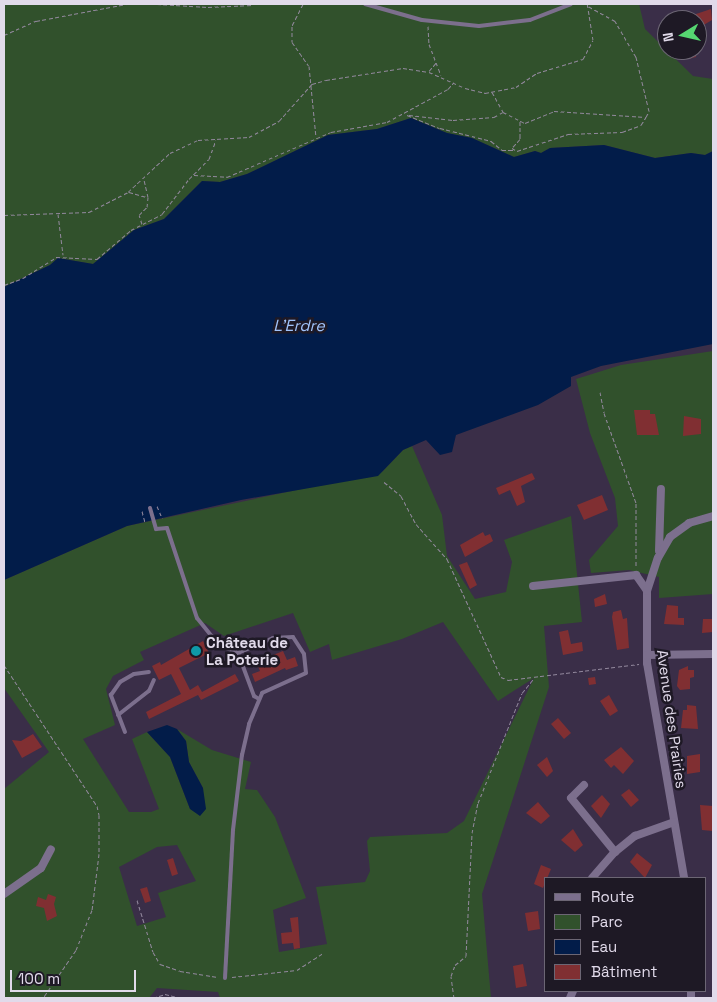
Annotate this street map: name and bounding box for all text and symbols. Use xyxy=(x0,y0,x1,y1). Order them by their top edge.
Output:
north arrow xyxy=(657,10,707,60)
text: N xyxy=(659,31,678,43)
water label: L'Erdre xyxy=(273,316,325,336)
place label: Château de La Poterie xyxy=(206,633,288,668)
marker: Château de La Poterie xyxy=(190,645,202,657)
street label: Avenue des Prairies xyxy=(653,648,691,790)
legend xyxy=(544,877,707,992)
text: Route xyxy=(591,887,634,906)
text: Parc xyxy=(591,912,623,931)
text: Eau xyxy=(591,937,617,956)
scale bar xyxy=(12,960,139,992)
text: Bâtiment xyxy=(591,962,657,981)
text: 100 m xyxy=(18,969,60,988)

